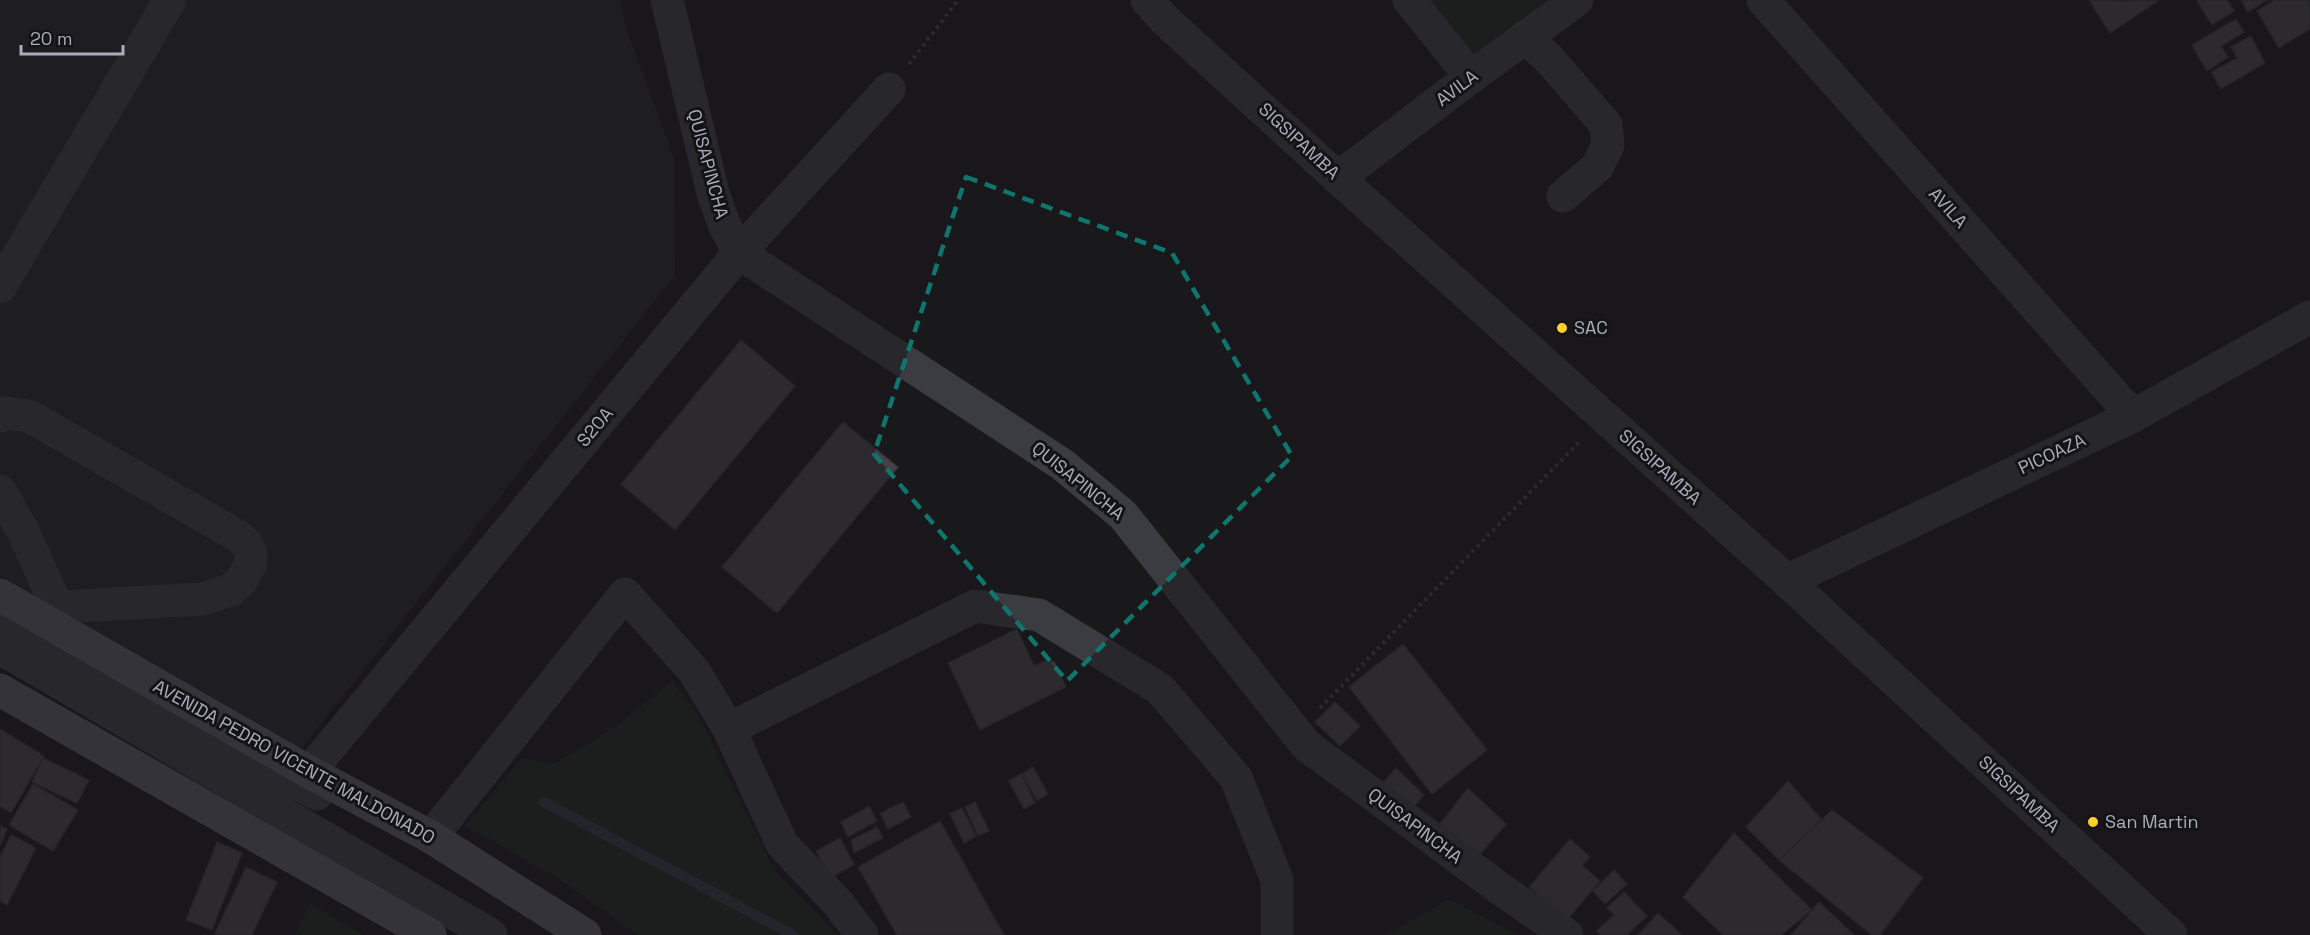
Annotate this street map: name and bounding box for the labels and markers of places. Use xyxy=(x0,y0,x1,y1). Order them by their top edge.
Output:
place label: SAC xyxy=(1574,316,1608,339)
marker: SAC xyxy=(1555,321,1569,335)
place label: San Martin xyxy=(2105,810,2198,833)
marker: San Martin xyxy=(2086,815,2100,829)

